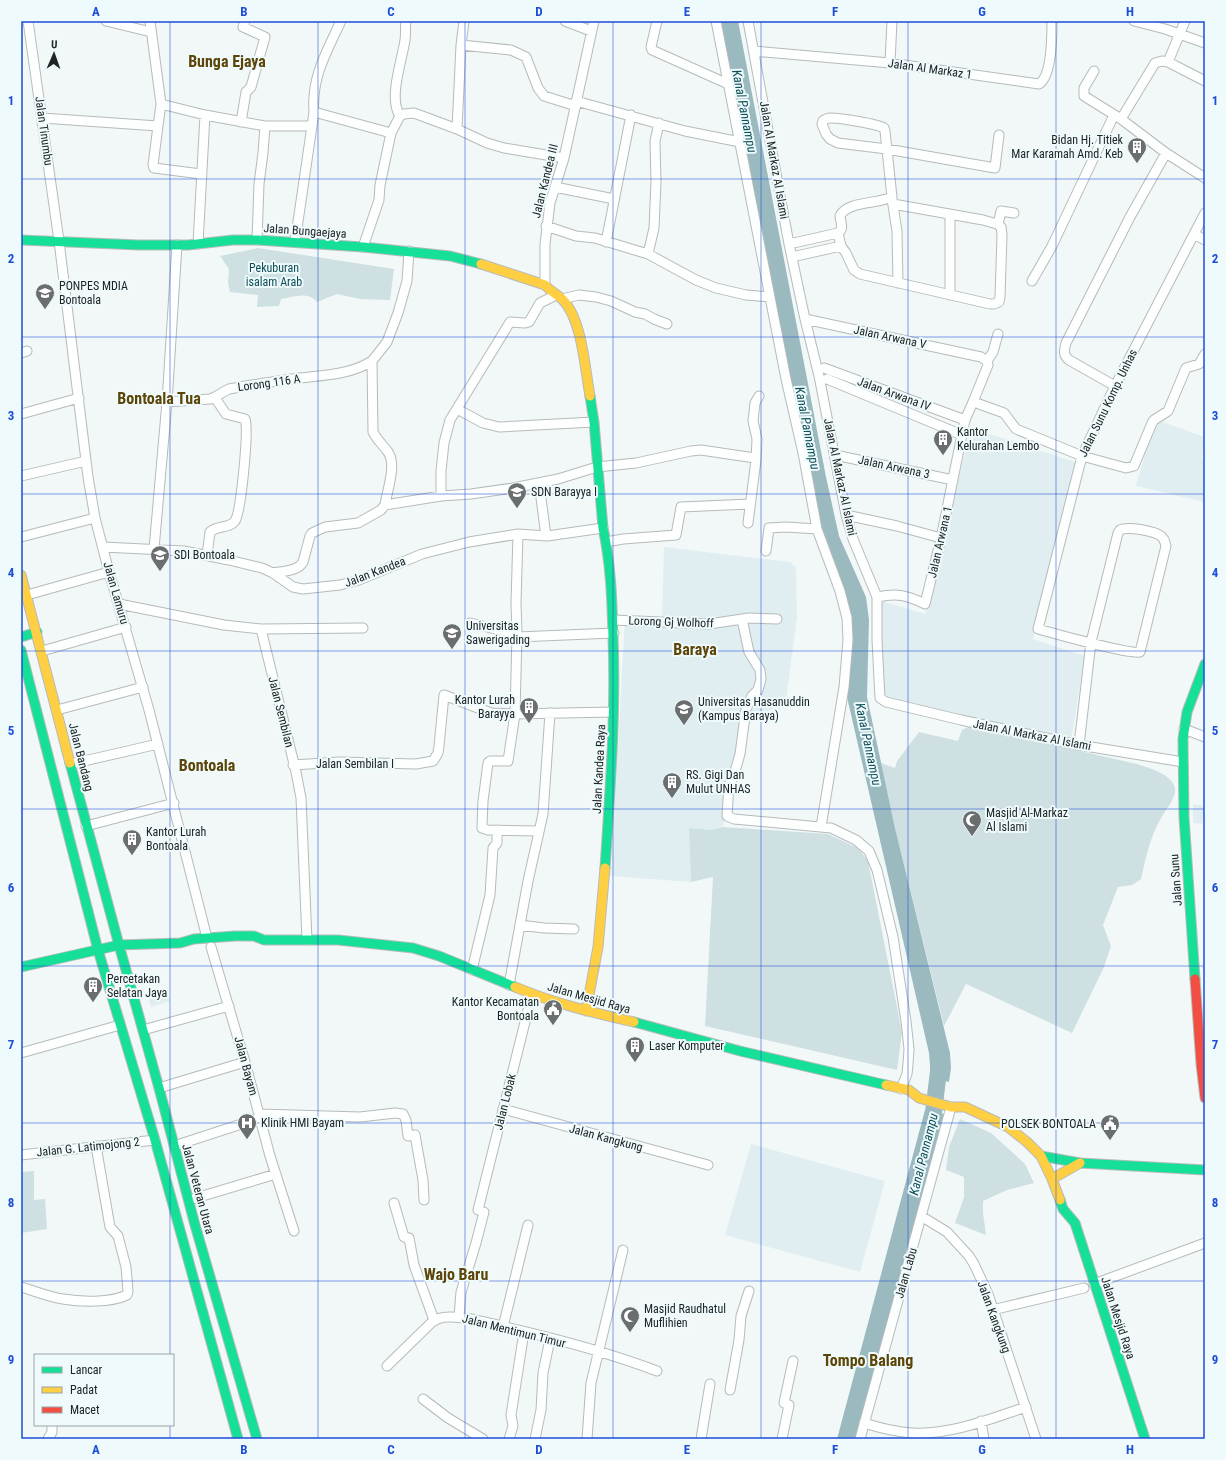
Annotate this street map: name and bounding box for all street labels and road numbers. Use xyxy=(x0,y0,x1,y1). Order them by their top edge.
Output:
street label: Jalan Al Markaz 1 xyxy=(887,56,973,82)
street label: Jalan Tinumbu xyxy=(32,95,56,167)
street label: Jalan Al Markaz Al Islami xyxy=(757,100,791,220)
street label: Jalan Kandea III xyxy=(529,143,561,219)
street label: Jalan Bungaejaya xyxy=(263,221,347,241)
street label: Jalan Arwana V xyxy=(852,322,928,352)
street label: Jalan Sunu Komp. Unhas xyxy=(1076,347,1140,459)
street label: Lorong 116 A xyxy=(237,372,301,394)
street label: Jalan Arwana IV xyxy=(855,374,933,414)
street label: Jalan Al Markaz Al Islami xyxy=(821,417,859,537)
street label: Jalan Arwana 3 xyxy=(857,453,931,481)
street label: Jalan Arwana 1 xyxy=(925,505,955,579)
street label: Jalan Kandea xyxy=(343,554,408,590)
street label: Jalan Lamuru xyxy=(100,560,132,626)
street label: Lorong Gj Wolhoff xyxy=(628,614,714,630)
street label: Jalan Sembilan xyxy=(265,675,297,749)
street label: Jalan Al Markaz Al Islami xyxy=(972,717,1092,753)
street label: Jalan Bandang xyxy=(66,721,96,793)
street label: Jalan Kandea Raya xyxy=(590,724,608,814)
street label: Jalan Sembilan I xyxy=(316,757,394,771)
street label: Jalan Sunu xyxy=(1167,853,1185,907)
street label: Jalan Mesjid Raya xyxy=(546,979,632,1017)
street label: Jalan Bayam xyxy=(231,1035,261,1097)
street label: Jalan Lobak xyxy=(491,1072,519,1132)
street label: Jalan Kangkung xyxy=(568,1121,644,1155)
street label: Jalan G. Latimojong 2 xyxy=(36,1135,140,1159)
street label: Jalan Veteran Utara xyxy=(179,1142,217,1236)
street label: Jalan Labu xyxy=(892,1246,920,1300)
street label: Jalan Mesjid Raya xyxy=(1098,1275,1138,1361)
street label: Jalan Kangkung xyxy=(974,1279,1014,1355)
street label: Jalan Mentimun Timur xyxy=(461,1311,567,1351)

